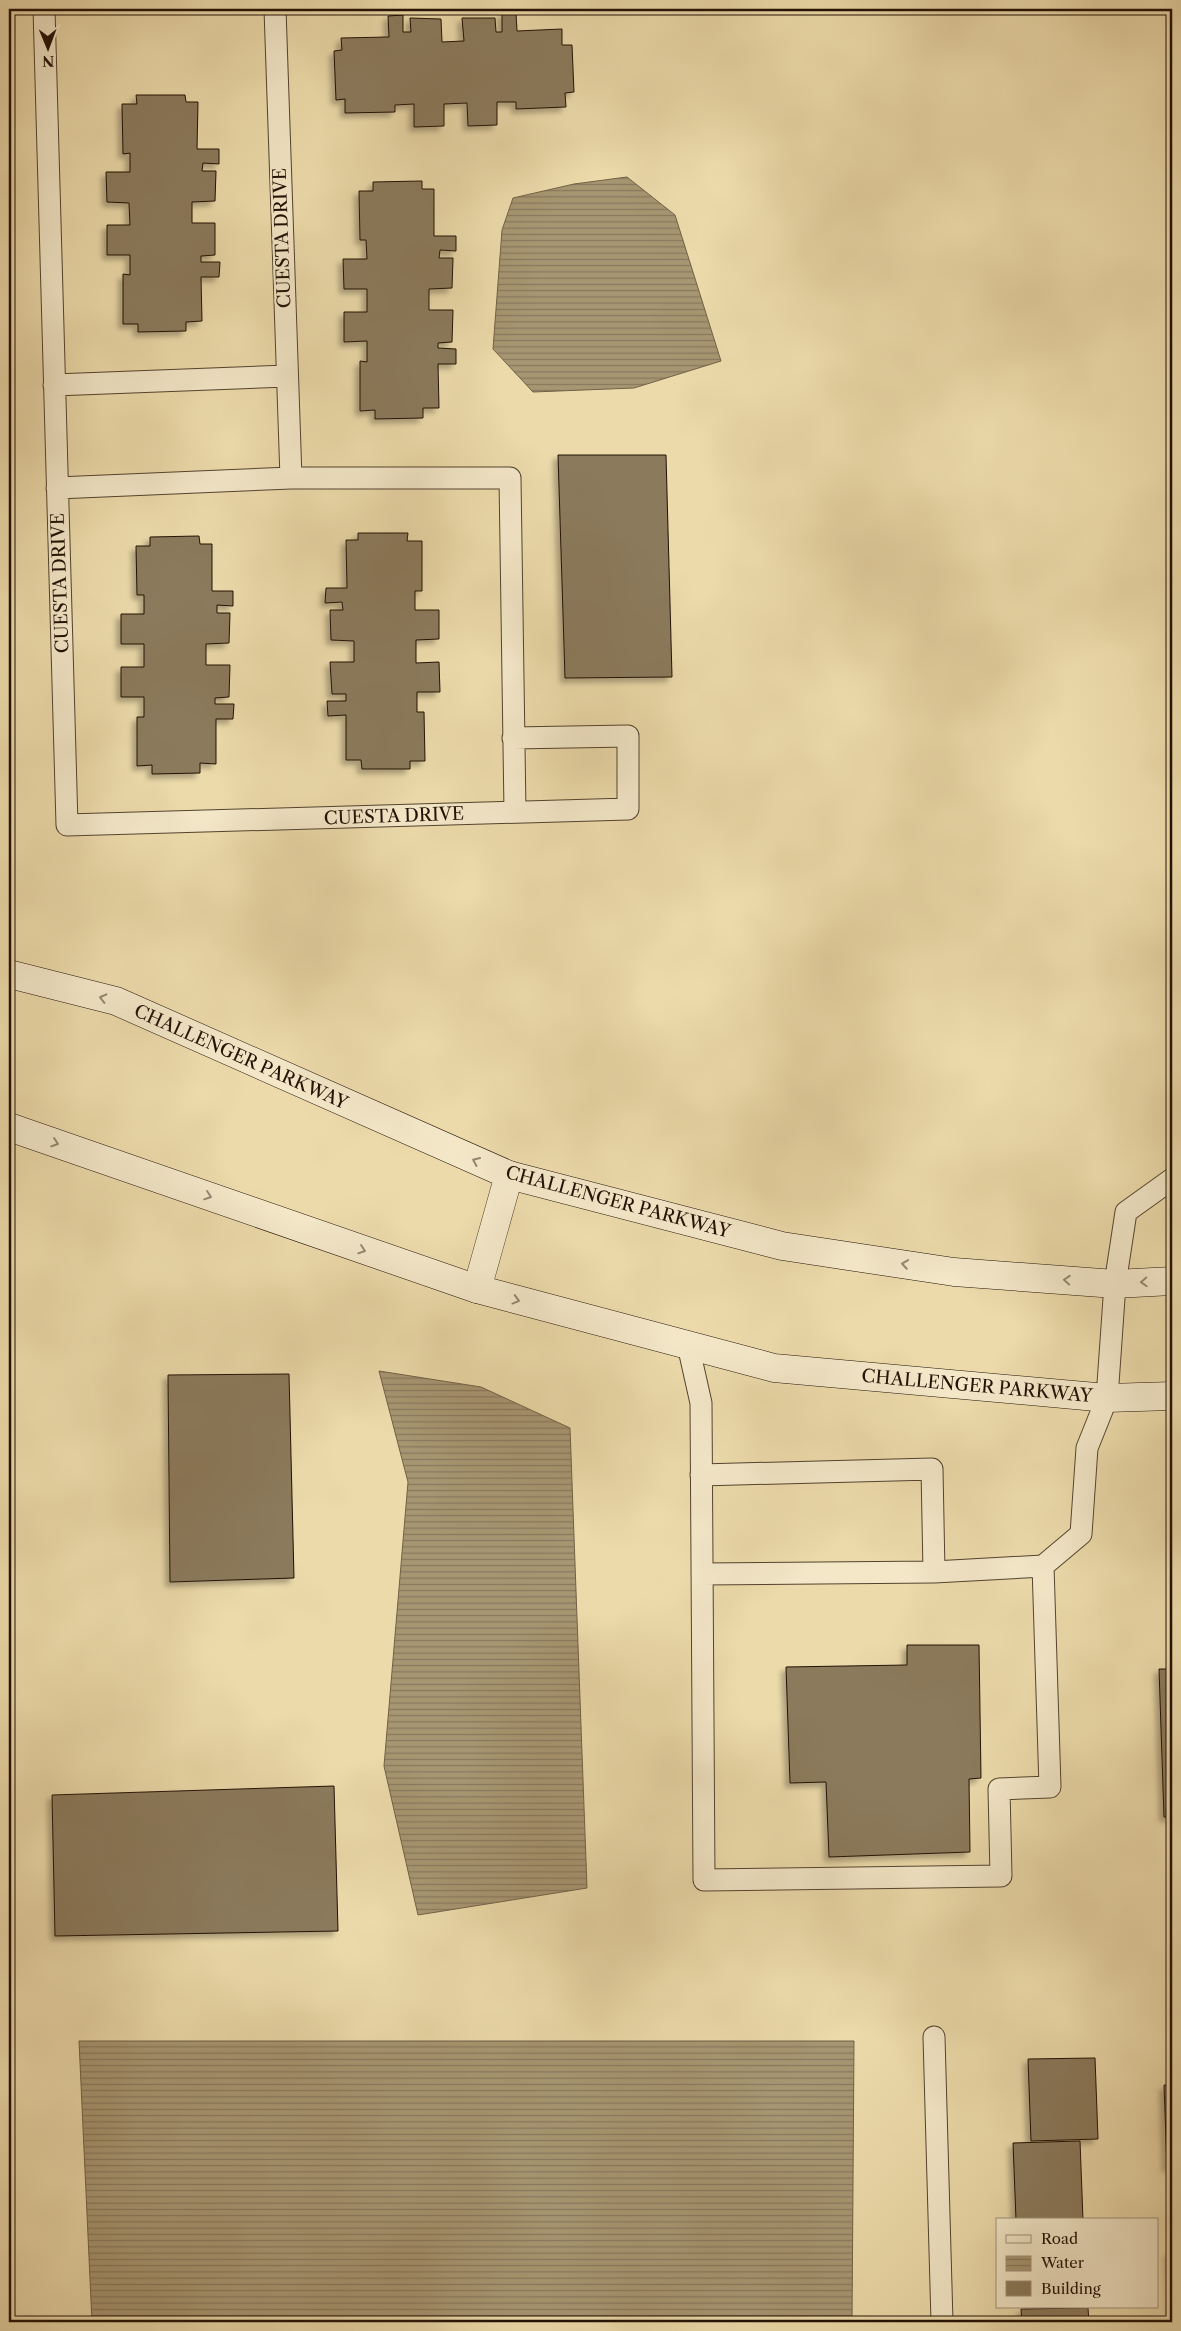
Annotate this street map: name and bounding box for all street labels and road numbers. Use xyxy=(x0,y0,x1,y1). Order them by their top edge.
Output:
street label: CUESTA DRIVE xyxy=(269,168,295,308)
street label: CUESTA DRIVE xyxy=(47,513,73,653)
street label: CUESTA DRIVE xyxy=(324,803,464,829)
street label: CHALLENGER PARKWAY xyxy=(131,1000,353,1115)
street label: CHALLENGER PARKWAY xyxy=(503,1161,734,1243)
street label: CHALLENGER PARKWAY xyxy=(861,1365,1095,1407)

